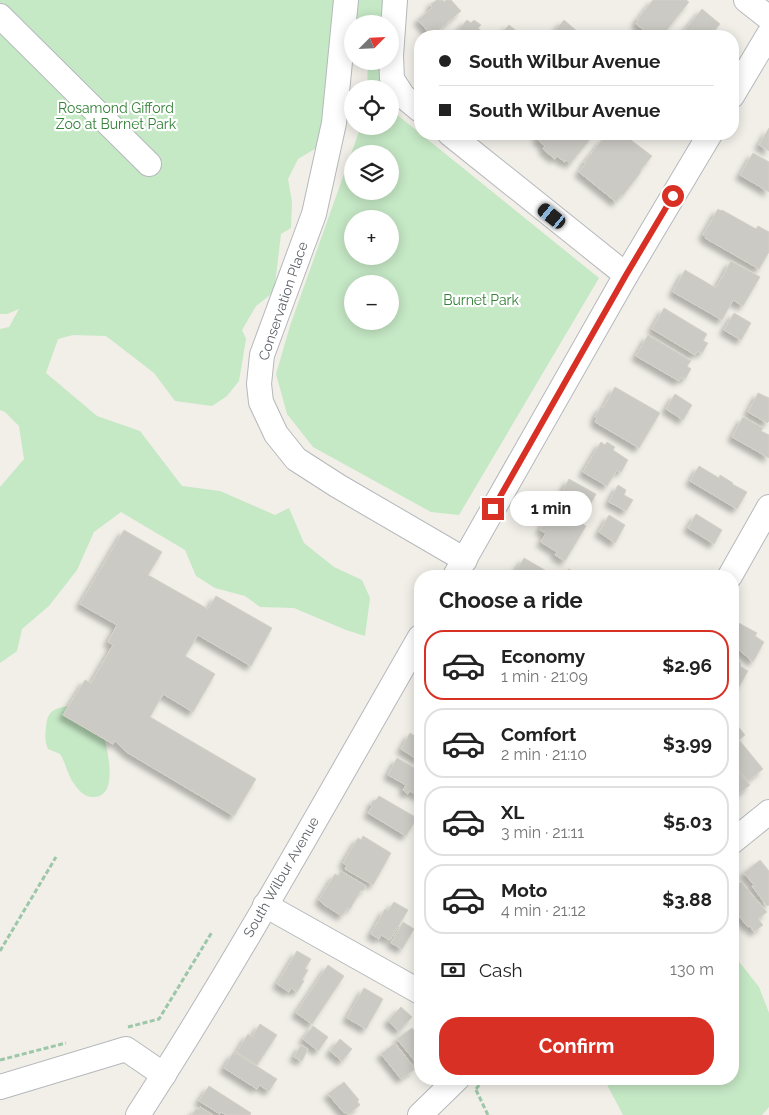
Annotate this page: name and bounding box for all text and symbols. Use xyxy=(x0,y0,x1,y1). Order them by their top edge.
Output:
north arrow xyxy=(344,15,399,70)
map controls xyxy=(344,15,399,330)
text: South Wilbur Avenue xyxy=(469,50,660,72)
button: locate xyxy=(344,80,399,135)
text: South Wilbur Avenue xyxy=(469,99,660,121)
park label: Rosamond Gifford Zoo at Burnet Park xyxy=(56,100,177,132)
button: layers xyxy=(344,145,399,200)
route start xyxy=(662,185,684,207)
car xyxy=(535,201,568,231)
button: + xyxy=(344,210,399,265)
street label: Conservation Place xyxy=(255,239,311,363)
button: − xyxy=(344,275,399,330)
park label: Burnet Park xyxy=(443,292,519,308)
callout: 1 min xyxy=(510,492,593,526)
route end xyxy=(482,498,504,520)
text: 1 min xyxy=(531,499,571,518)
text: Choose a ride xyxy=(439,587,583,613)
icon: car xyxy=(441,643,486,688)
text: Economy xyxy=(501,645,585,667)
text: $2.96 xyxy=(662,654,712,676)
text: 1 min · 21:09 xyxy=(501,667,588,686)
icon: car xyxy=(441,721,486,766)
text: Comfort xyxy=(501,723,576,745)
text: $3.99 xyxy=(663,732,712,754)
text: 2 min · 21:10 xyxy=(501,745,587,764)
icon: car xyxy=(441,799,486,844)
text: XL xyxy=(501,801,524,823)
text: $5.03 xyxy=(663,810,712,832)
street label: South Wilbur Avenue xyxy=(240,814,322,940)
text: 3 min · 21:11 xyxy=(501,823,584,842)
icon: car xyxy=(441,877,486,922)
text: Moto xyxy=(501,879,547,901)
text: $3.88 xyxy=(662,888,712,910)
text: 4 min · 21:12 xyxy=(501,901,586,920)
icon: cash xyxy=(439,956,467,984)
text: Cash xyxy=(479,959,523,981)
text: 130 m xyxy=(670,960,714,979)
button: Confirm xyxy=(439,1017,714,1075)

